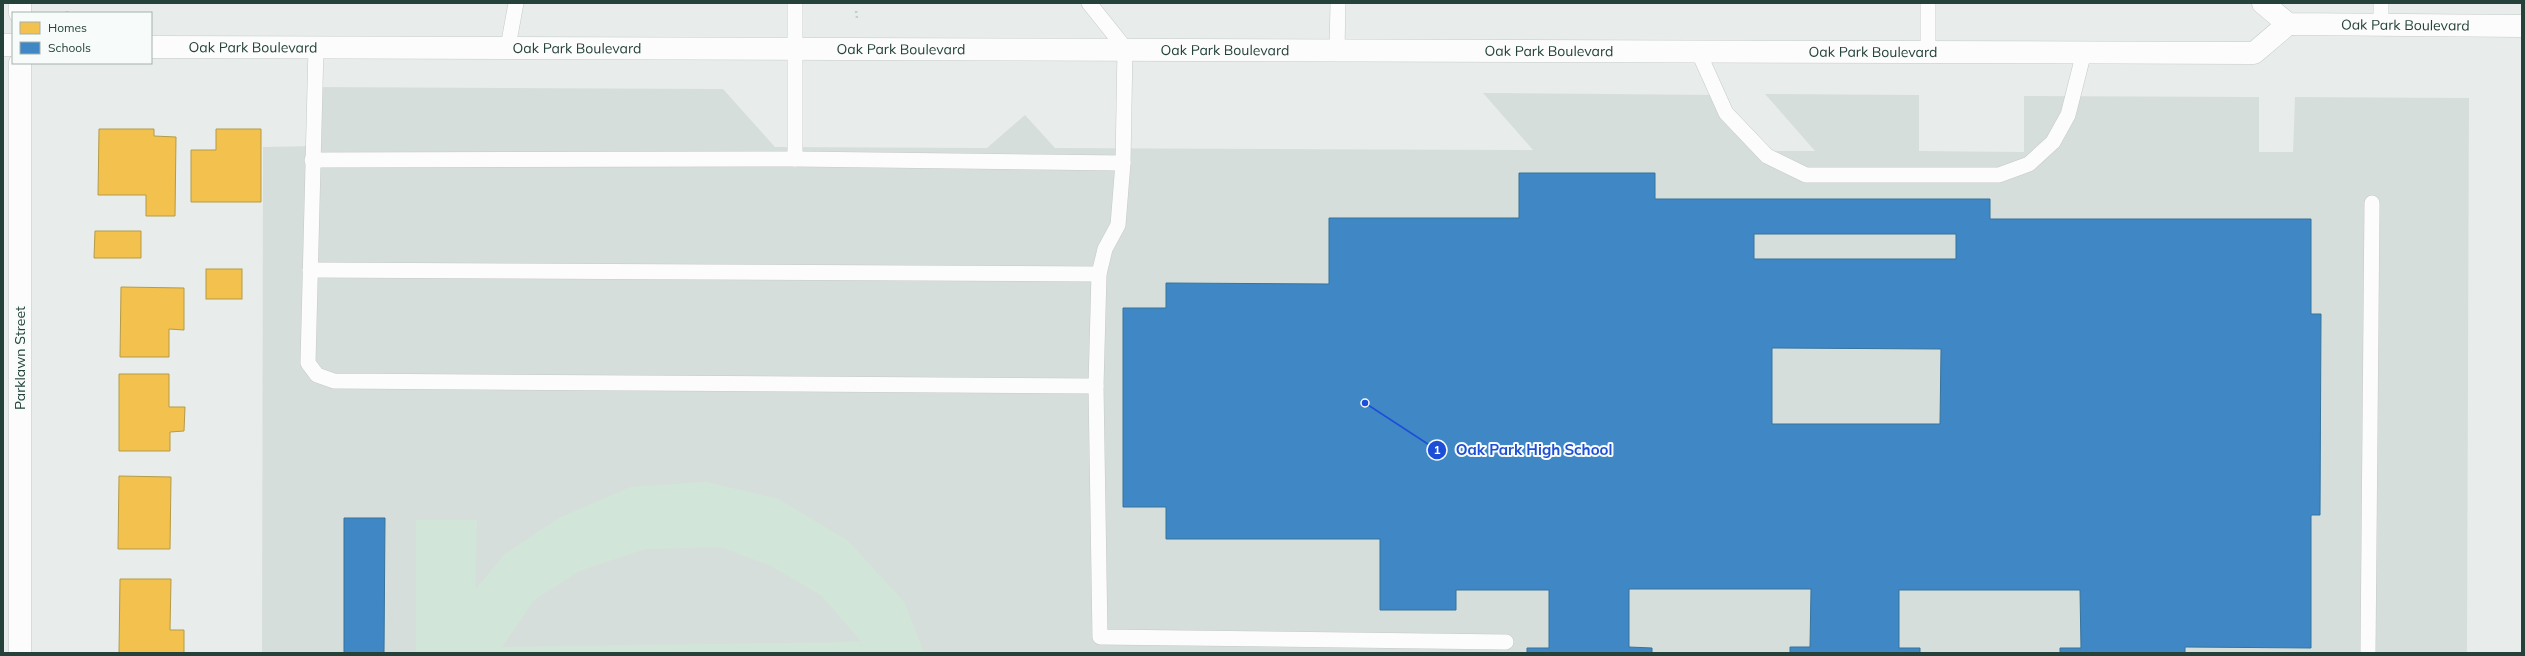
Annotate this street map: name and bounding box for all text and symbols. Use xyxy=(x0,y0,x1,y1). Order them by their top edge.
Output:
legend xyxy=(12,12,152,64)
street label: Oak Park Boulevard xyxy=(2341,15,2470,35)
text: Homes xyxy=(48,20,87,35)
street label: Oak Park Boulevard xyxy=(189,38,317,56)
street label: Oak Park Boulevard xyxy=(513,39,641,57)
text: Schools xyxy=(48,40,91,55)
street label: Oak Park Boulevard xyxy=(837,40,965,58)
street label: Oak Park Boulevard xyxy=(1161,41,1289,59)
street label: Oak Park Boulevard xyxy=(1485,42,1613,60)
street label: Oak Park Boulevard xyxy=(1809,43,1937,61)
street label: Parklawn Street xyxy=(11,306,29,410)
callout: Oak Park High School xyxy=(1427,437,1620,464)
text: Oak Park High School xyxy=(1456,440,1612,459)
text: 1 xyxy=(1433,442,1441,457)

